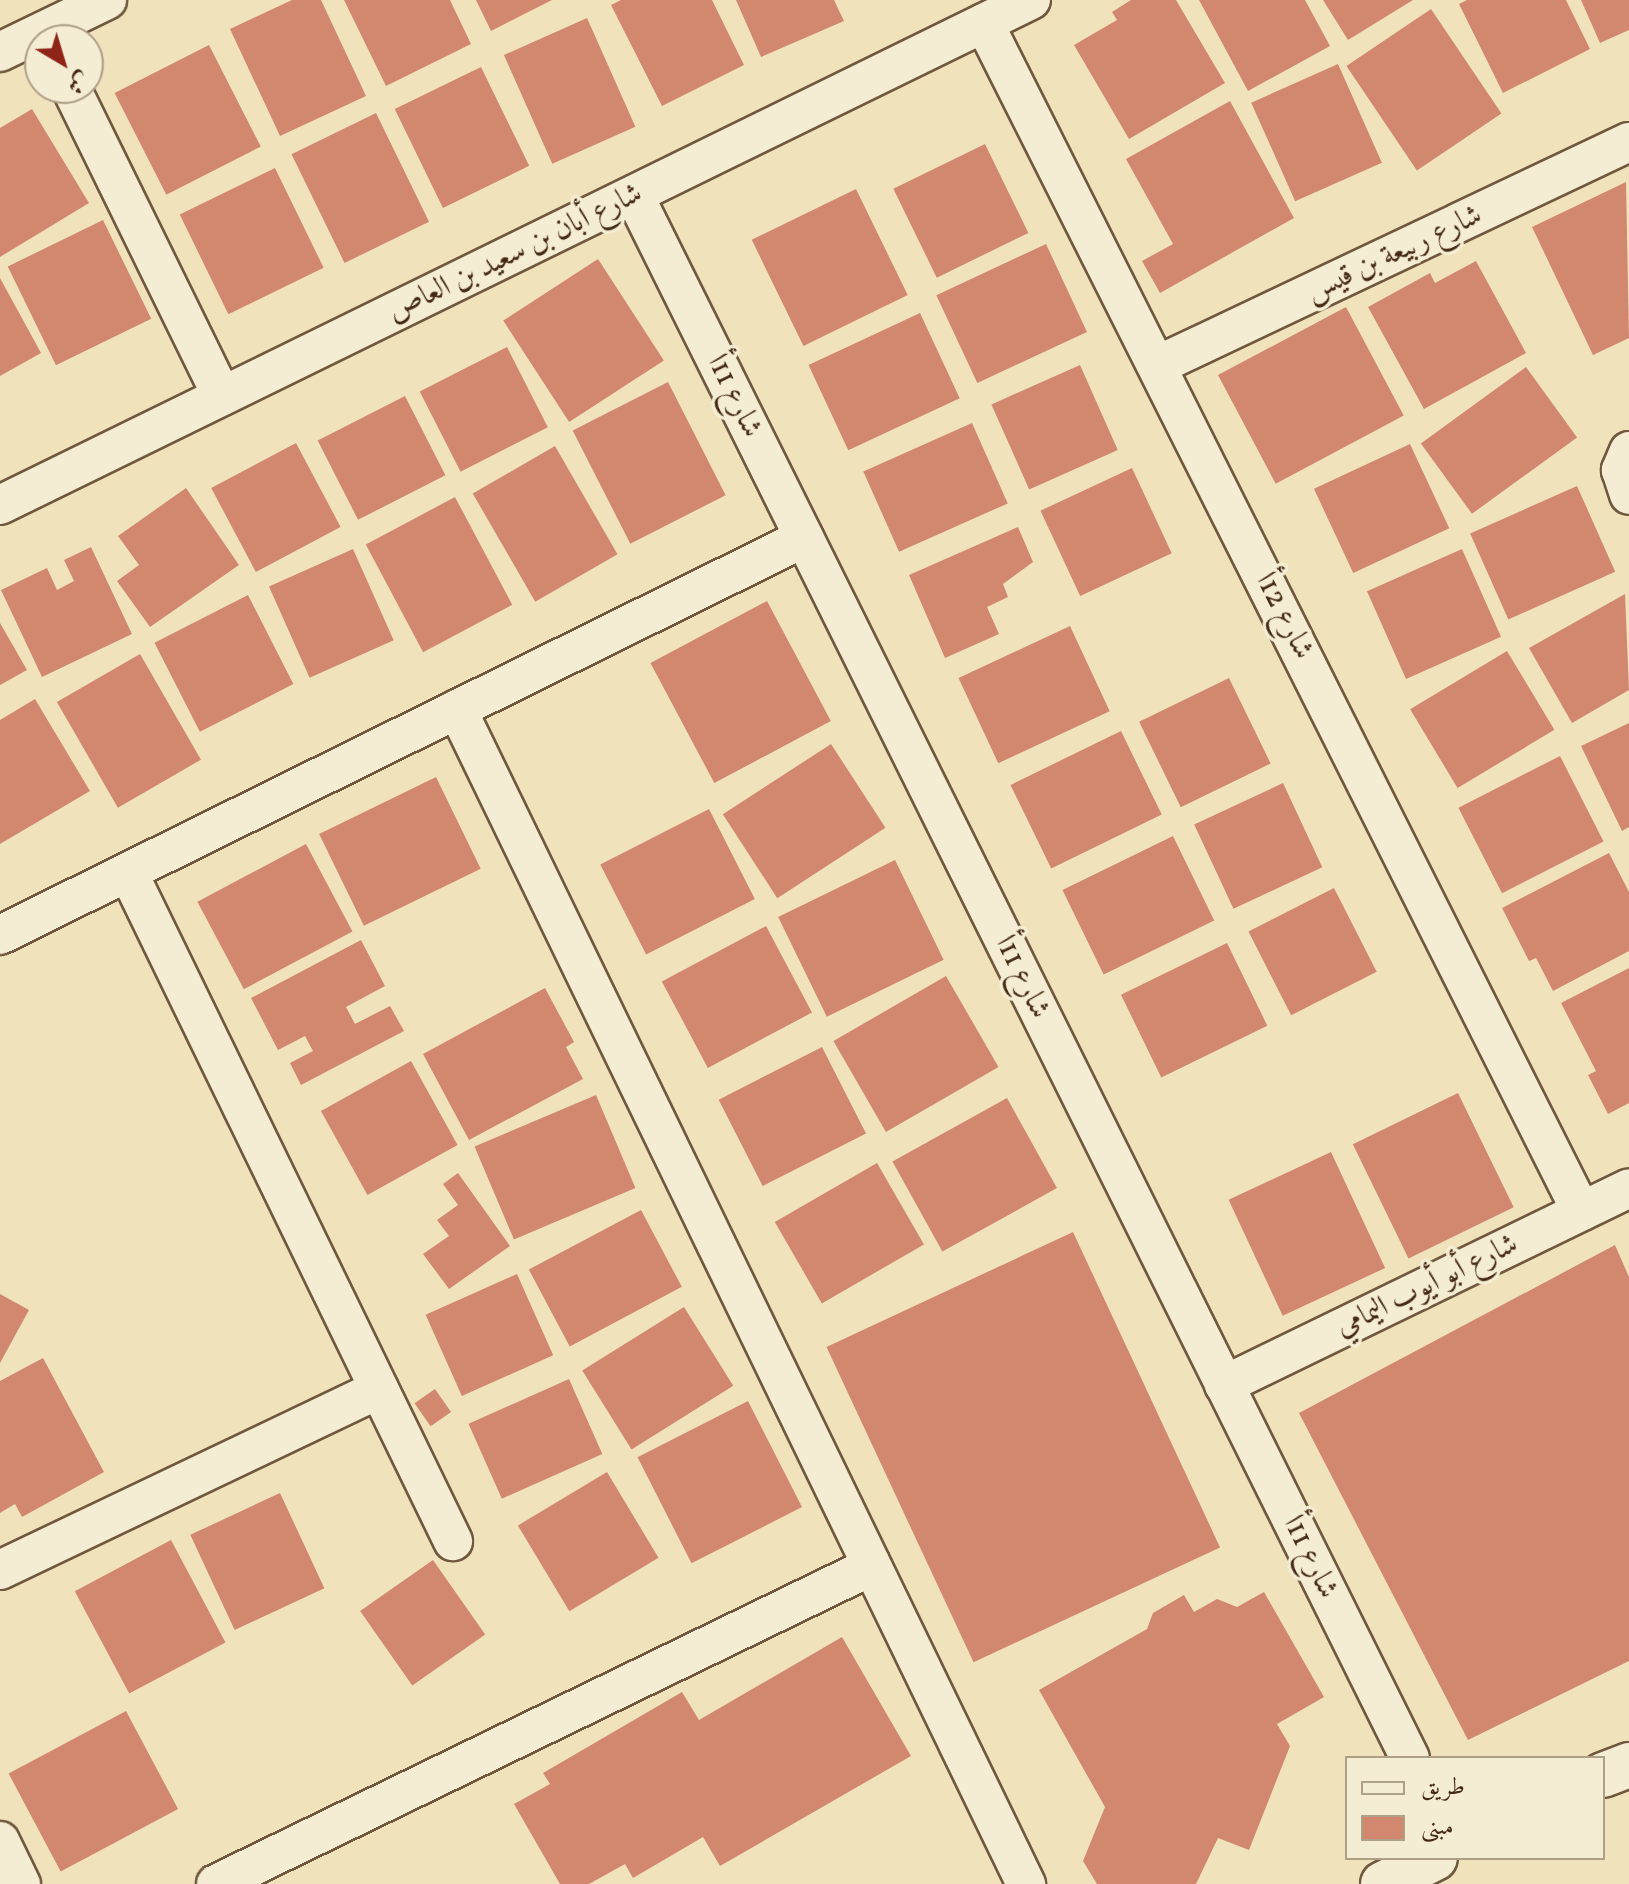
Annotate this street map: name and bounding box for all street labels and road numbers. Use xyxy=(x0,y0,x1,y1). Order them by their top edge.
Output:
street label: شارع أبان بن سعيد بن العاص xyxy=(382,176,648,330)
street label: شارع ربيعة بن قيس xyxy=(1300,197,1488,311)
street label: شارع 11أ xyxy=(698,348,770,444)
street label: شارع 12أ xyxy=(1247,566,1321,666)
street label: شارع 11أ xyxy=(986,929,1058,1025)
street label: شارع أبو أيوب اليمامي xyxy=(1330,1226,1524,1346)
street label: شارع 11أ xyxy=(1274,1509,1346,1605)

